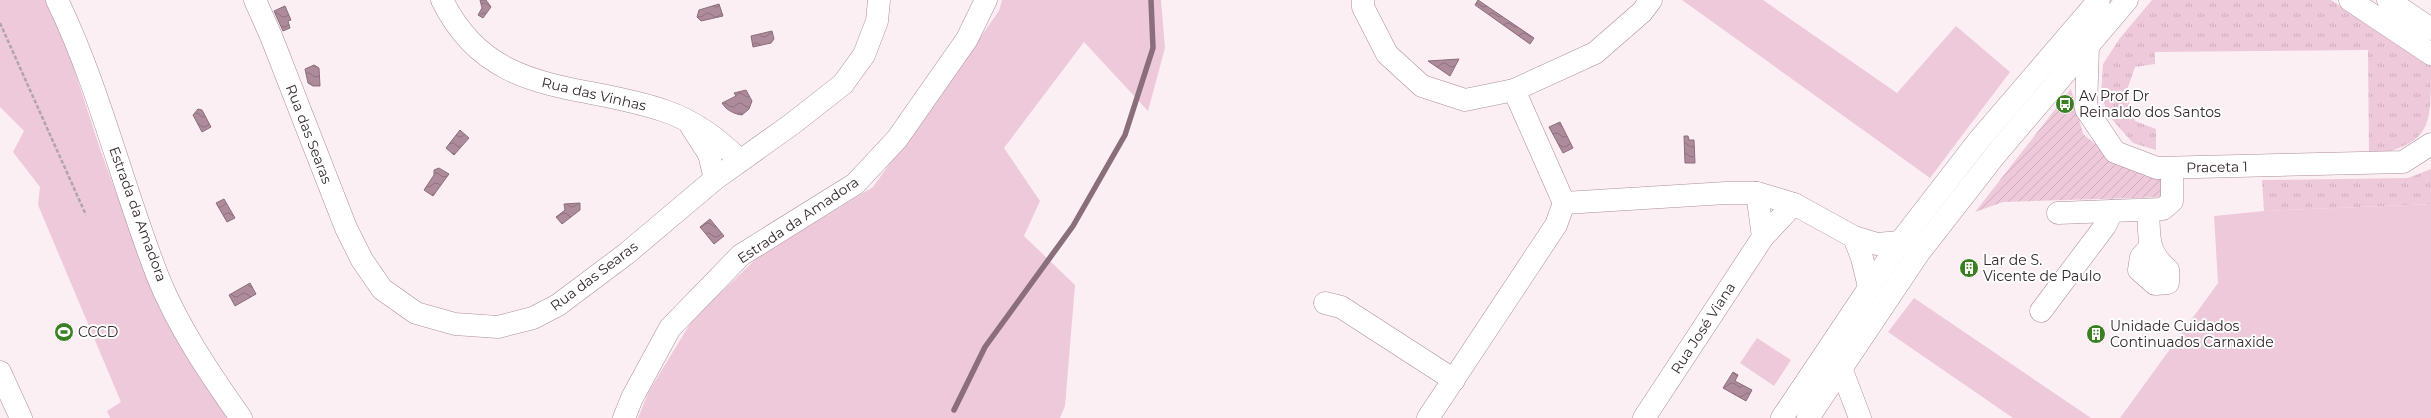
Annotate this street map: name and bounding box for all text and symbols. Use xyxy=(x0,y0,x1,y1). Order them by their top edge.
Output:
street label: Rua das Vinhas xyxy=(540,73,648,115)
street label: Rua das Searas xyxy=(282,82,336,186)
place label: Av Prof Dr Reinaldo dos Santos xyxy=(2079,87,2221,121)
bus stop icon: Av Prof Dr Reinaldo dos Santos xyxy=(2054,93,2076,115)
street label: Estrada da Amadora xyxy=(105,144,171,284)
street label: Praceta 1 xyxy=(2186,157,2248,177)
street label: Estrada da Amadora xyxy=(734,173,862,267)
street label: Rua das Searas xyxy=(547,237,641,315)
place label: Lar de S. Vicente de Paulo xyxy=(1983,251,2101,285)
building icon: Lar de S. Vicente de Paulo xyxy=(1958,257,1980,279)
street label: Rua José Viana xyxy=(1667,279,1739,377)
place label: Unidade Cuidados Continuados Carnaxide xyxy=(2110,317,2274,351)
sports icon: CCCD xyxy=(53,321,75,343)
place label: CCCD xyxy=(78,323,118,341)
building icon: Unidade Cuidados Continuados Carnaxide xyxy=(2085,323,2107,345)

